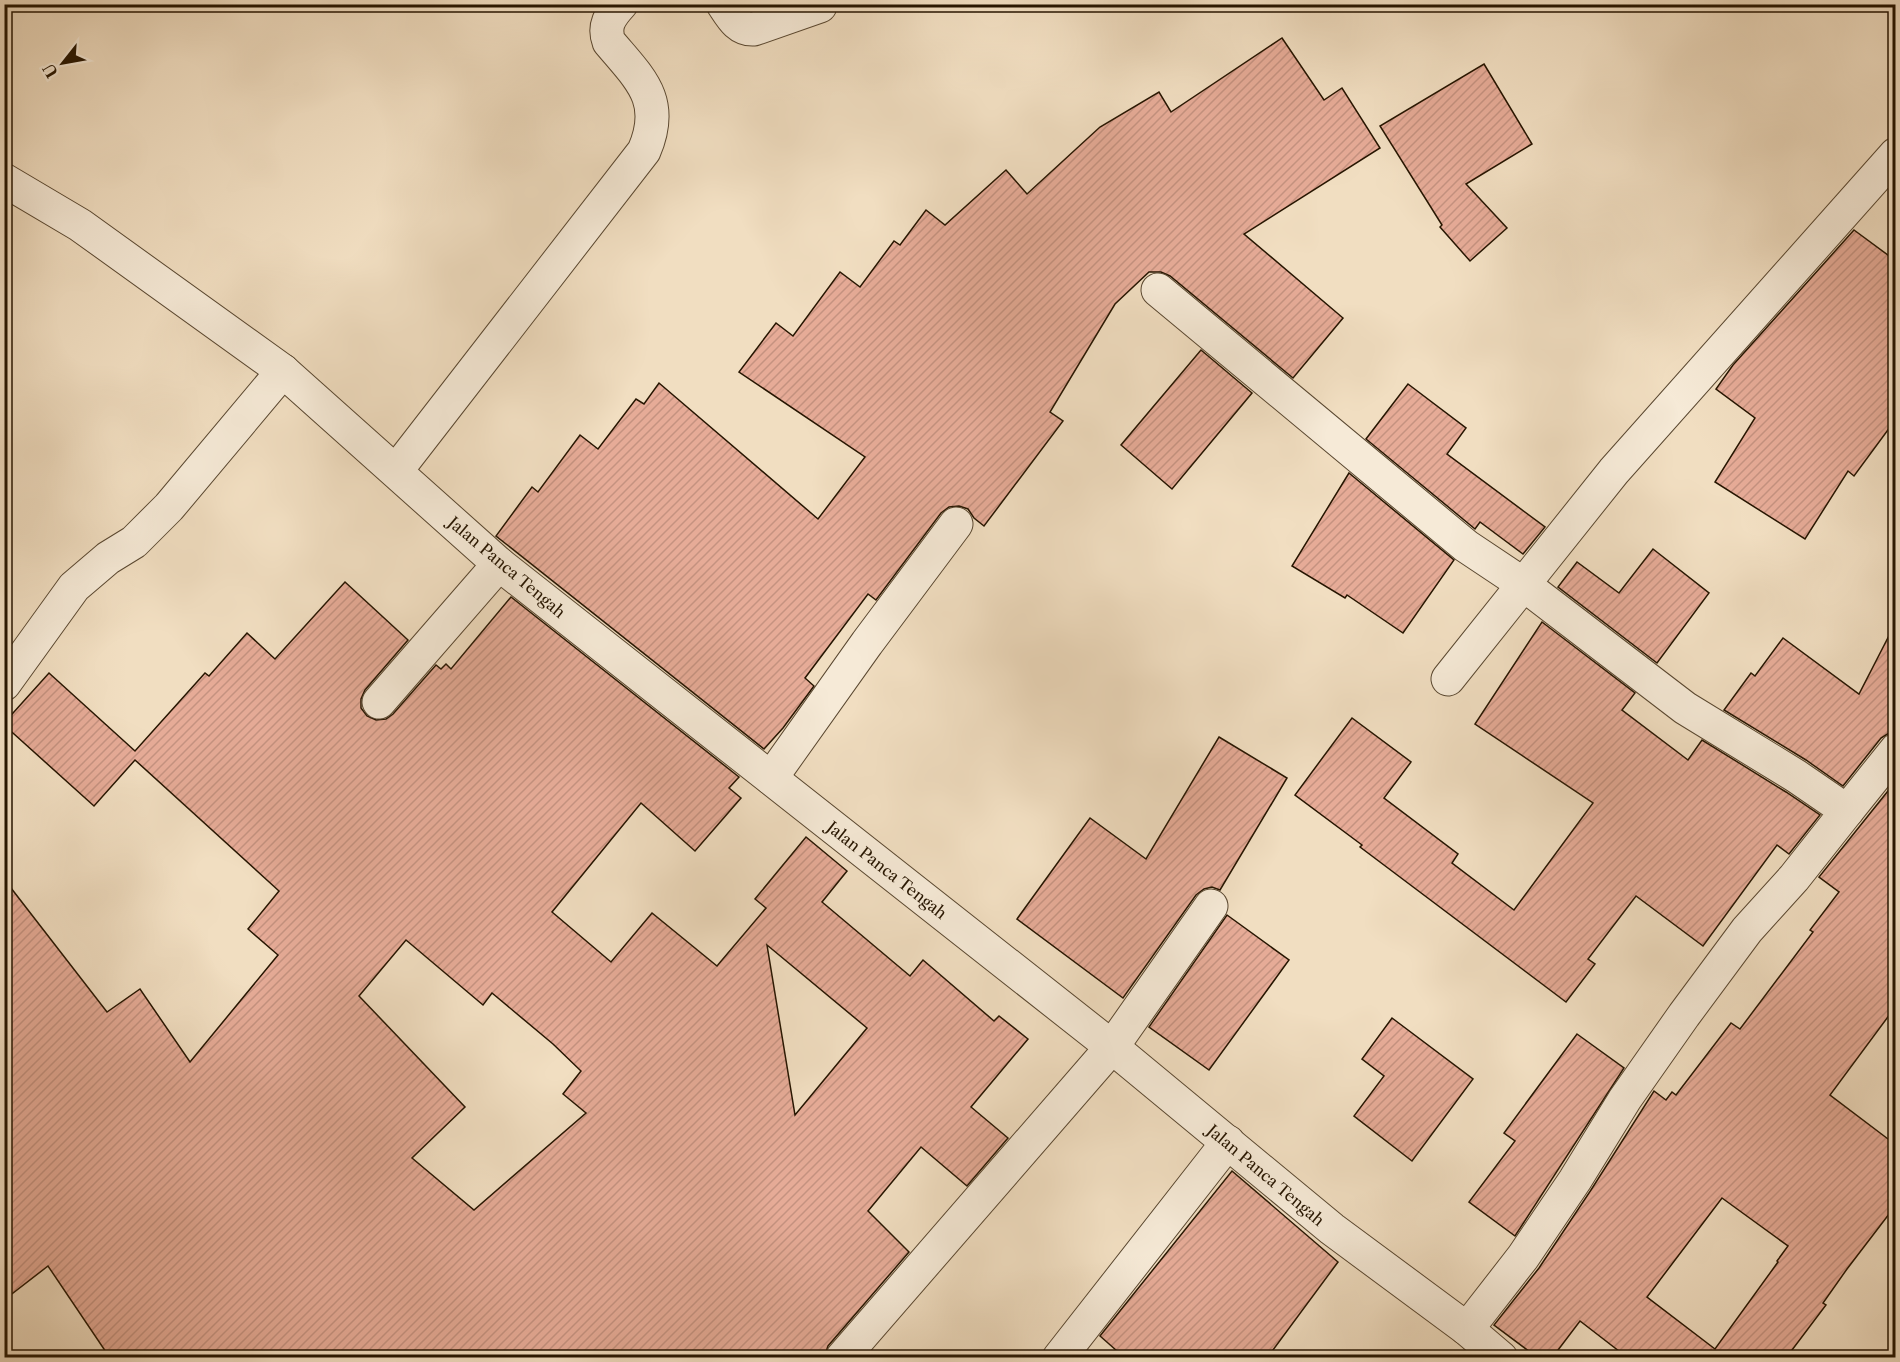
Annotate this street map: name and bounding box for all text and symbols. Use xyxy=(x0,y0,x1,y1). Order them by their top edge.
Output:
north arrow xyxy=(33,33,93,93)
text: U xyxy=(38,60,62,81)
street label: Jalan Panca Tengah xyxy=(442,510,570,622)
street label: Jalan Panca Tengah xyxy=(821,815,951,923)
street label: Jalan Panca Tengah xyxy=(1201,1118,1329,1230)

